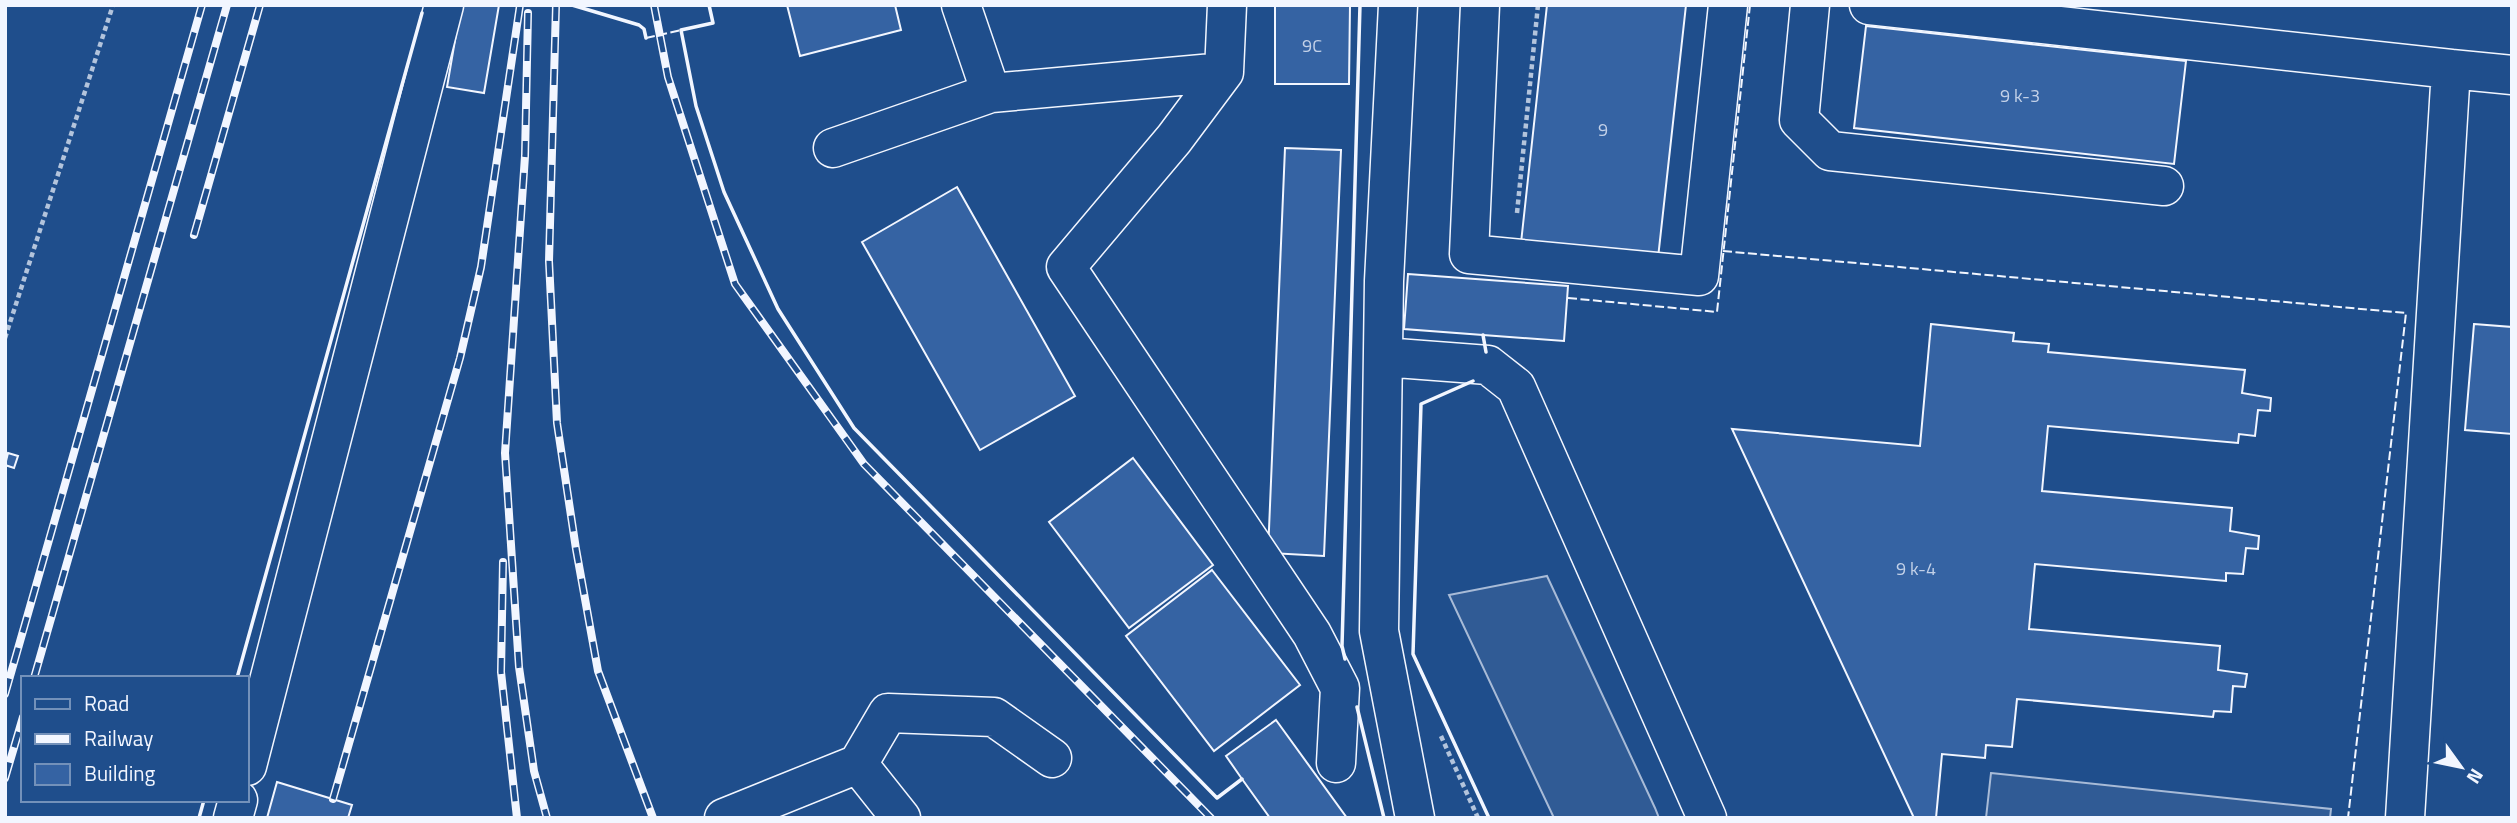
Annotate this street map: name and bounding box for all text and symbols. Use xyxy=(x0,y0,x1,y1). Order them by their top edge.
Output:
house number: 9C xyxy=(1302,32,1322,59)
house number: 9 k-3 xyxy=(2000,82,2040,109)
house number: 9 xyxy=(1598,116,1608,143)
house number: 9 k-4 xyxy=(1896,555,1936,582)
legend xyxy=(21,676,248,802)
text: Road xyxy=(84,687,129,719)
text: Railway xyxy=(84,722,153,754)
north arrow xyxy=(2426,732,2496,802)
text: Building xyxy=(84,757,156,789)
text: N xyxy=(2460,763,2491,790)

